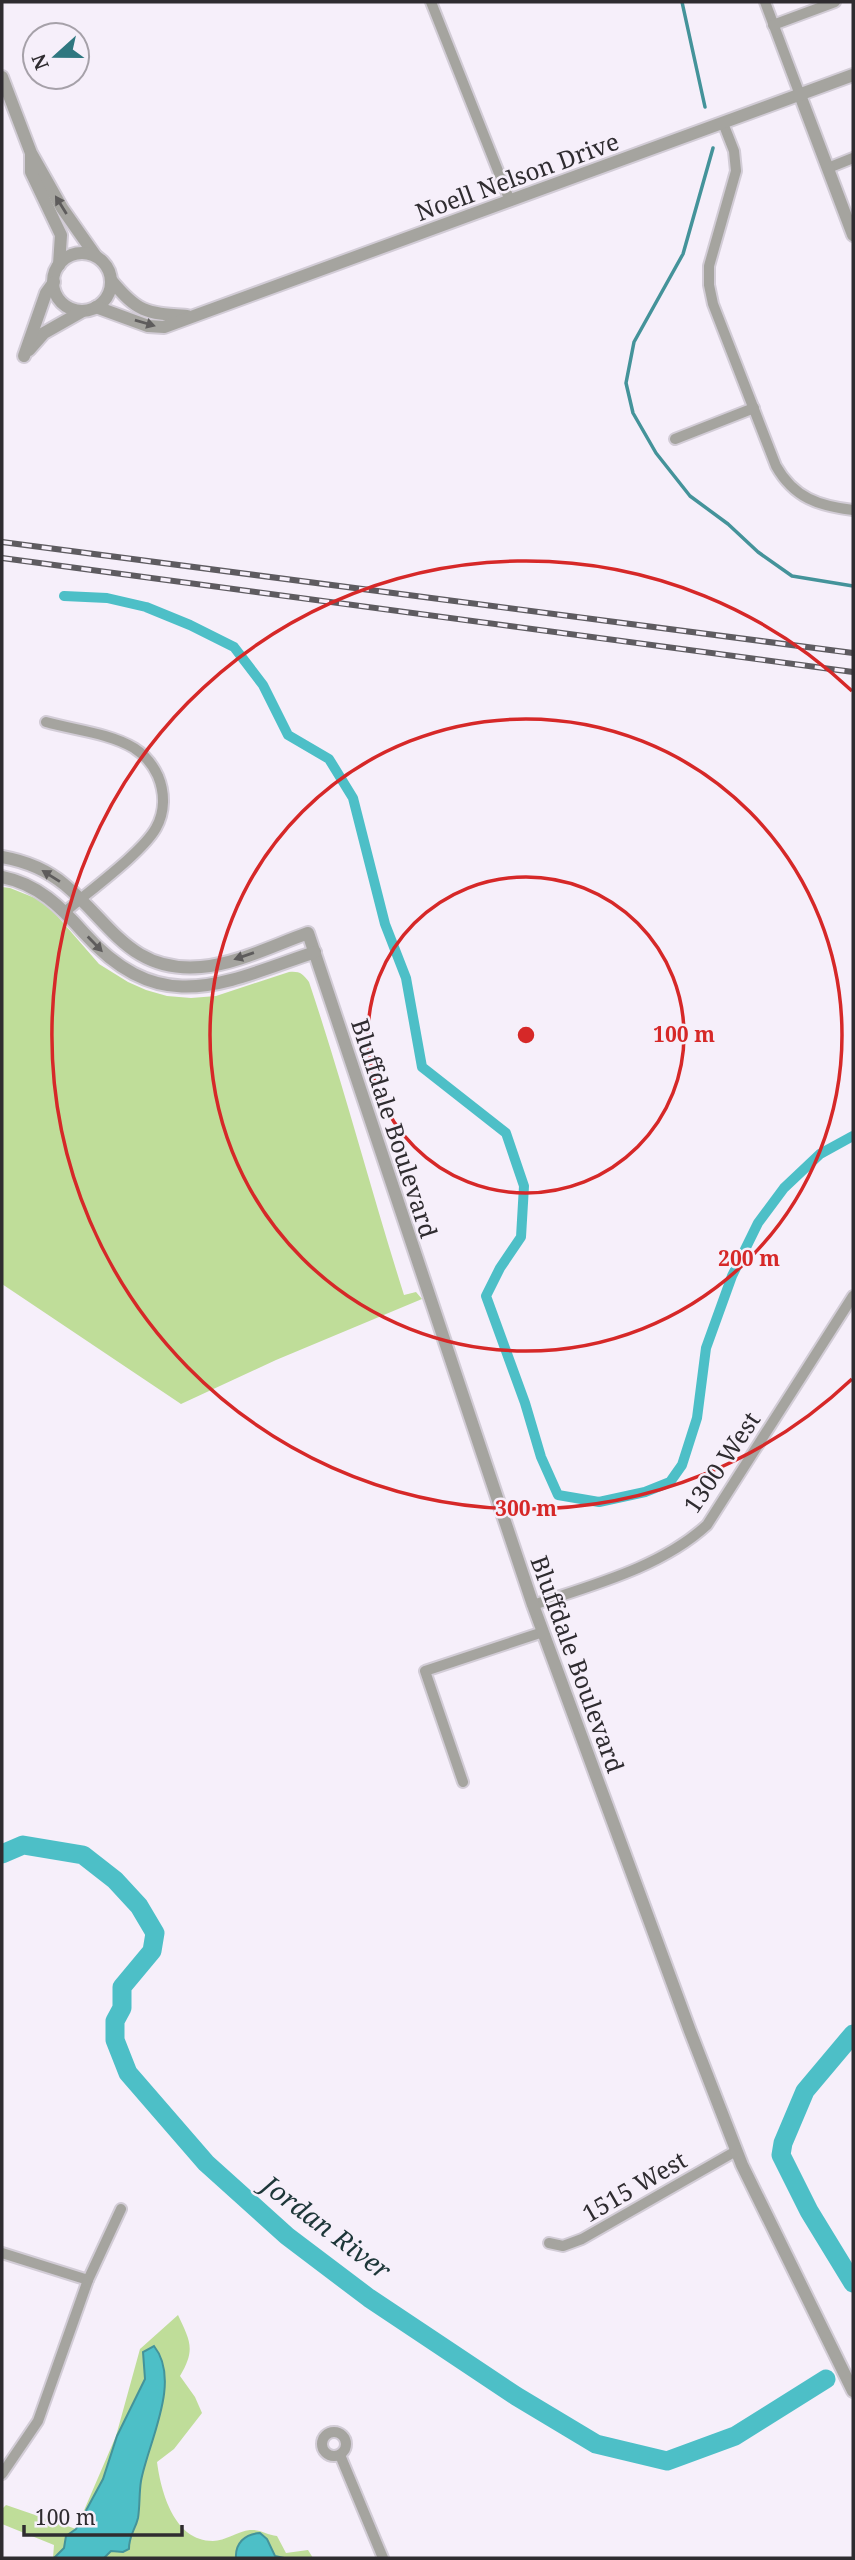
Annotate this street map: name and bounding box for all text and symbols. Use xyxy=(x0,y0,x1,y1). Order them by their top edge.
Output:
north arrow xyxy=(21,21,91,91)
text: N xyxy=(25,50,55,74)
street label: Noell Nelson Drive xyxy=(411,124,623,228)
one-way arrow xyxy=(54,196,67,215)
one-way arrow xyxy=(135,318,157,329)
one-way arrow xyxy=(41,869,61,882)
one-way arrow xyxy=(86,935,102,952)
one-way arrow xyxy=(233,951,254,962)
street label: Bluffdale Boulevard xyxy=(344,1014,446,1242)
text: 100 m xyxy=(653,1020,715,1048)
centre of rings xyxy=(514,1023,538,1047)
text: 200 m xyxy=(718,1244,780,1272)
street label: 1300 West xyxy=(675,1405,767,1519)
text: 300 m xyxy=(495,1494,557,1522)
street label: Bluffdale Boulevard xyxy=(523,1551,633,1777)
street label: 1515 West xyxy=(576,2143,692,2229)
water label: Jordan River xyxy=(251,2164,399,2288)
scale bar xyxy=(24,2494,182,2538)
text: 100 m xyxy=(35,2503,96,2531)

